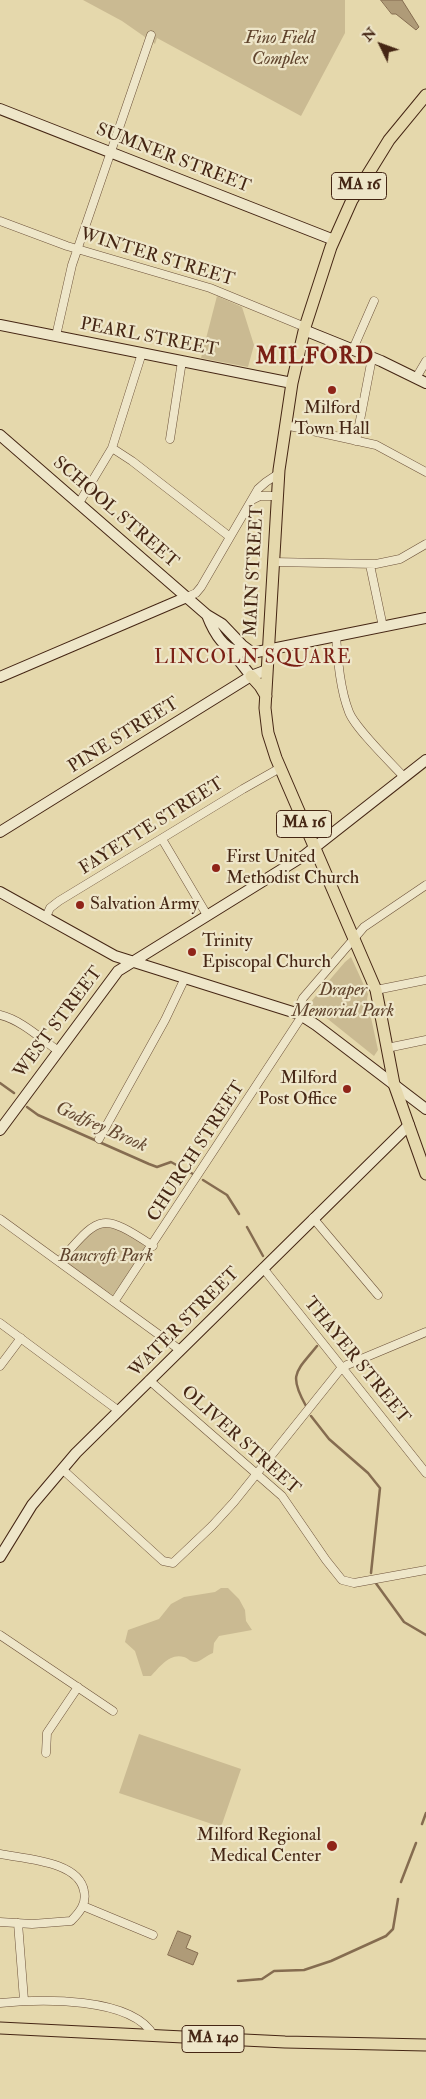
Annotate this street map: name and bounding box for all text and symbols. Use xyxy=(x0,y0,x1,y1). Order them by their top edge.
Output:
north arrow xyxy=(356,20,406,70)
text: N xyxy=(359,24,380,45)
park label: Fino Field Complex xyxy=(245,28,315,70)
street label: SUMNER STREET xyxy=(93,120,253,198)
road number: MA 16 xyxy=(332,172,386,200)
street label: WINTER STREET xyxy=(77,224,237,292)
street label: PEARL STREET xyxy=(78,314,220,362)
district label: MILFORD xyxy=(255,345,375,371)
marker: Milford Town Hall xyxy=(326,384,338,396)
place label: Milford Town Hall xyxy=(294,398,370,440)
street label: SCHOOL STREET xyxy=(48,453,182,573)
street label: MAIN STREET xyxy=(241,505,269,637)
district label: LINCOLN SQUARE xyxy=(153,648,353,670)
street label: PINE STREET xyxy=(65,693,183,779)
street label: FAYETTE STREET xyxy=(76,774,228,880)
road number: MA 16 xyxy=(276,811,332,838)
place label: First United Methodist Church xyxy=(226,847,359,890)
marker: First United Methodist Church xyxy=(210,862,222,874)
place label: Salvation Army xyxy=(90,894,199,916)
marker: Salvation Army xyxy=(74,899,86,911)
place label: Trinity Episcopal Church xyxy=(202,931,331,974)
marker: Trinity Episcopal Church xyxy=(186,946,198,958)
street label: WEST STREET xyxy=(10,963,108,1083)
park label: Draper Memorial Park xyxy=(292,980,394,1022)
place label: Milford Post Office xyxy=(259,1068,337,1110)
street label: CHURCH STREET xyxy=(144,1078,250,1226)
marker: Milford Post Office xyxy=(341,1083,353,1095)
water label: Godfrey Brook xyxy=(52,1098,150,1158)
park label: Bancroft Park xyxy=(59,1246,153,1268)
street label: WATER STREET xyxy=(125,1263,245,1383)
street label: THAYER STREET xyxy=(298,1293,414,1429)
street label: OLIVER STREET xyxy=(176,1382,304,1500)
place label: Milford Regional Medical Center xyxy=(197,1825,321,1868)
marker: Milford Regional Medical Center xyxy=(325,1839,339,1853)
road number: MA 140 xyxy=(182,2026,244,2052)

